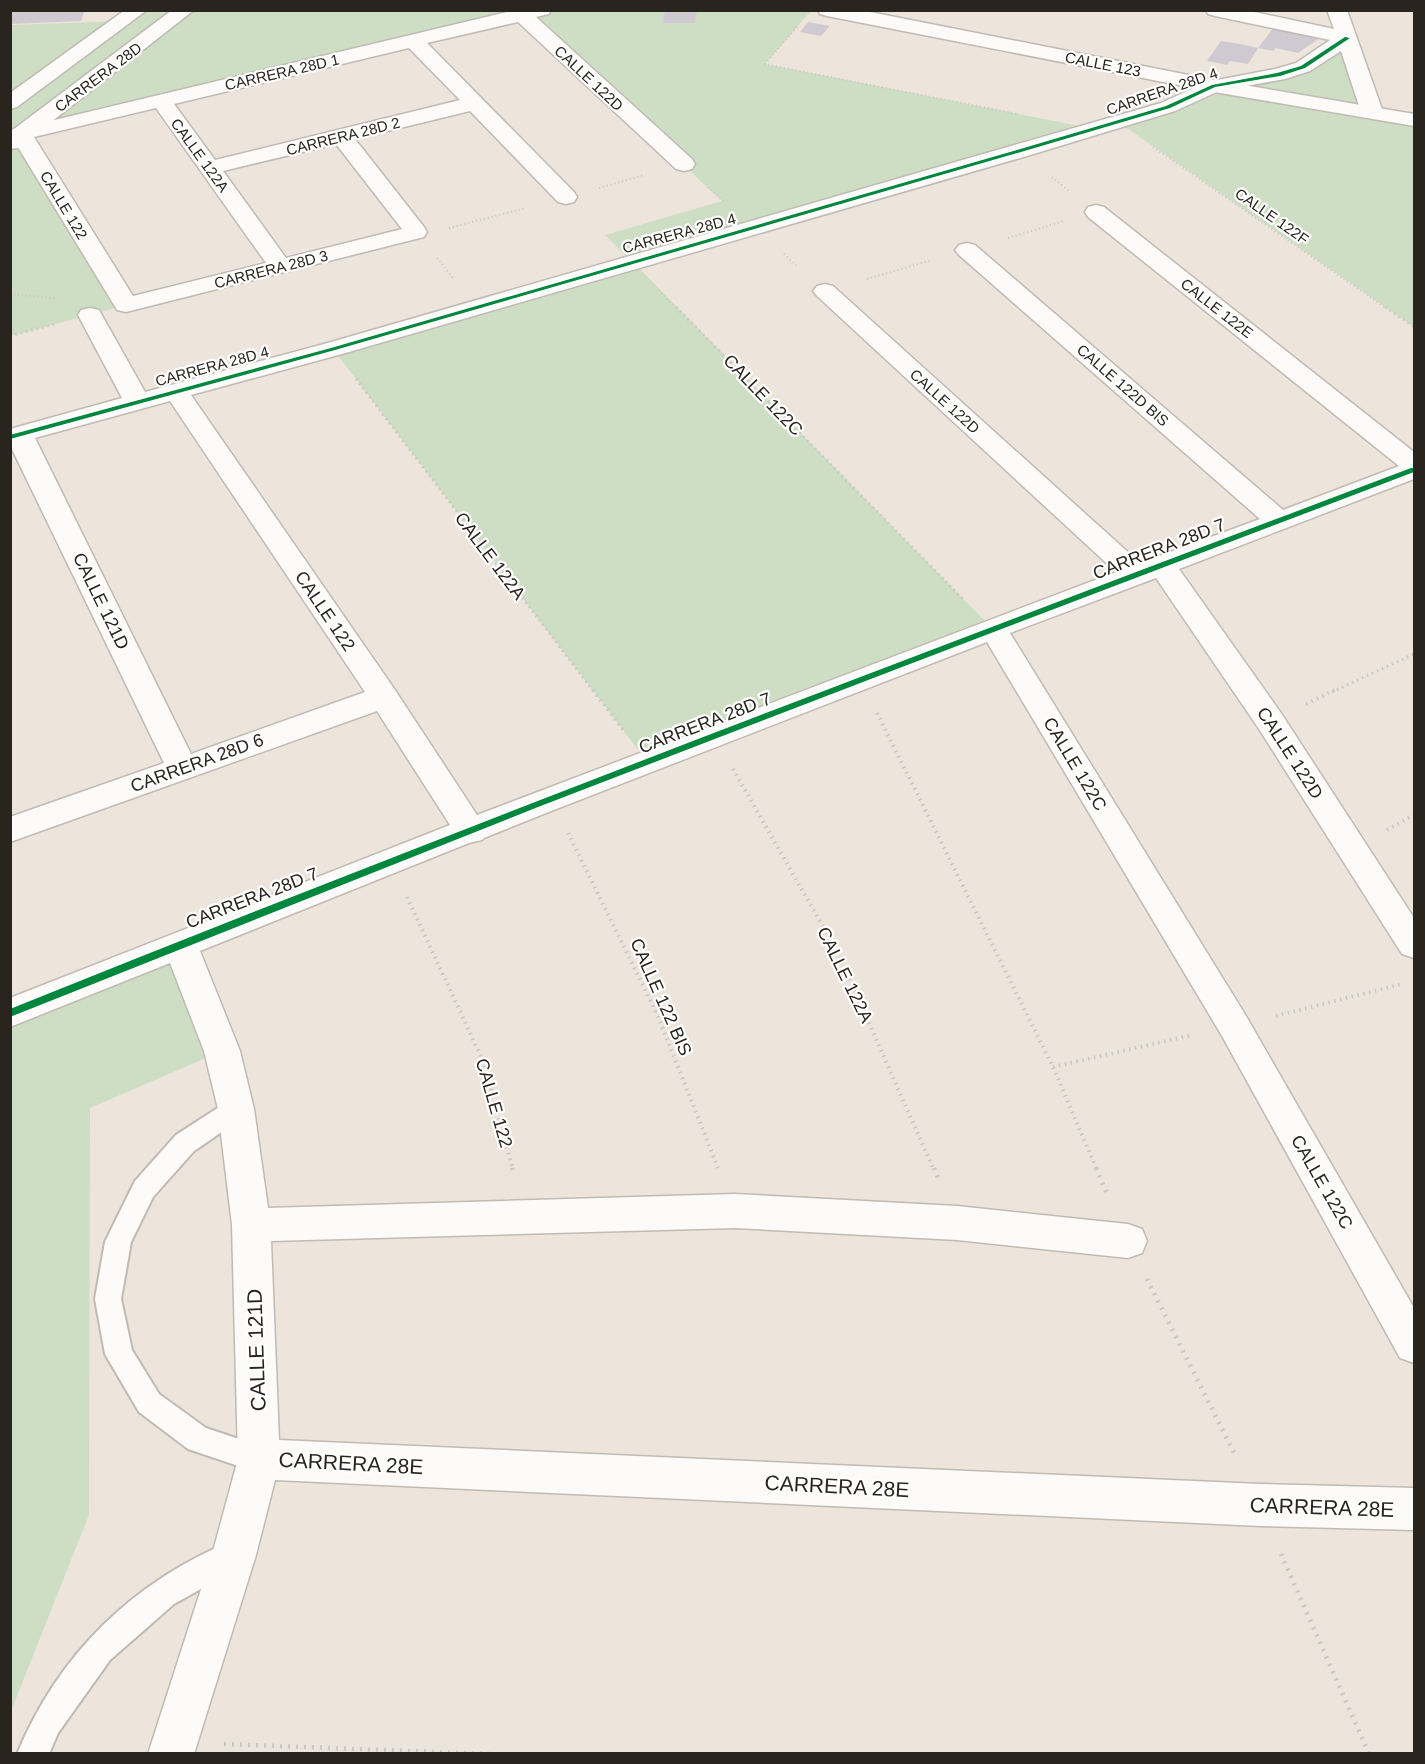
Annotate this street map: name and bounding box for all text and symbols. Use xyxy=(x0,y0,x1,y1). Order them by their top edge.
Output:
street label: CARRERA 28D xyxy=(51,39,145,115)
street label: CALLE 122D xyxy=(551,42,627,114)
street label: CALLE 123 xyxy=(1064,48,1142,80)
street label: CARRERA 28D 1 xyxy=(223,51,341,93)
street label: CARRERA 28D 4 xyxy=(1104,64,1220,118)
street label: CARRERA 28D 2 xyxy=(284,114,402,158)
street label: CALLE 122A xyxy=(168,115,232,195)
street label: CALLE 122 xyxy=(37,168,91,242)
street label: CALLE 122F xyxy=(1232,184,1312,248)
street label: CARRERA 28D 4 xyxy=(620,210,738,256)
street label: CARRERA 28D 3 xyxy=(212,247,330,291)
street label: CALLE 122E xyxy=(1178,275,1256,341)
street label: CALLE 122D BIS xyxy=(1074,341,1172,429)
street label: CARRERA 28D 4 xyxy=(153,343,271,389)
street label: CALLE 122C xyxy=(719,350,807,440)
street label: CALLE 122D xyxy=(907,365,983,437)
street label: CALLE 122A xyxy=(451,508,529,604)
street label: CARRERA 28D 7 xyxy=(1090,515,1228,583)
street label: CALLE 121D xyxy=(69,549,133,653)
street label: CALLE 122 xyxy=(291,567,359,655)
street label: CARRERA 28D 7 xyxy=(636,689,774,757)
street label: CALLE 122D xyxy=(1253,703,1327,803)
street label: CALLE 122C xyxy=(1039,714,1111,814)
street label: CARRERA 28D 6 xyxy=(128,730,266,796)
street label: CARRERA 28D 7 xyxy=(183,864,321,932)
street label: CALLE 122A xyxy=(813,924,877,1026)
street label: CALLE 122 BIS xyxy=(626,935,696,1059)
street label: CALLE 122 xyxy=(472,1056,516,1150)
street label: CALLE 122C xyxy=(1287,1131,1357,1233)
street label: CALLE 121D xyxy=(242,1288,270,1412)
street label: CARRERA 28E xyxy=(278,1448,424,1478)
street label: CARRERA 28E xyxy=(764,1471,910,1501)
street label: CARRERA 28E xyxy=(1249,1493,1395,1521)

